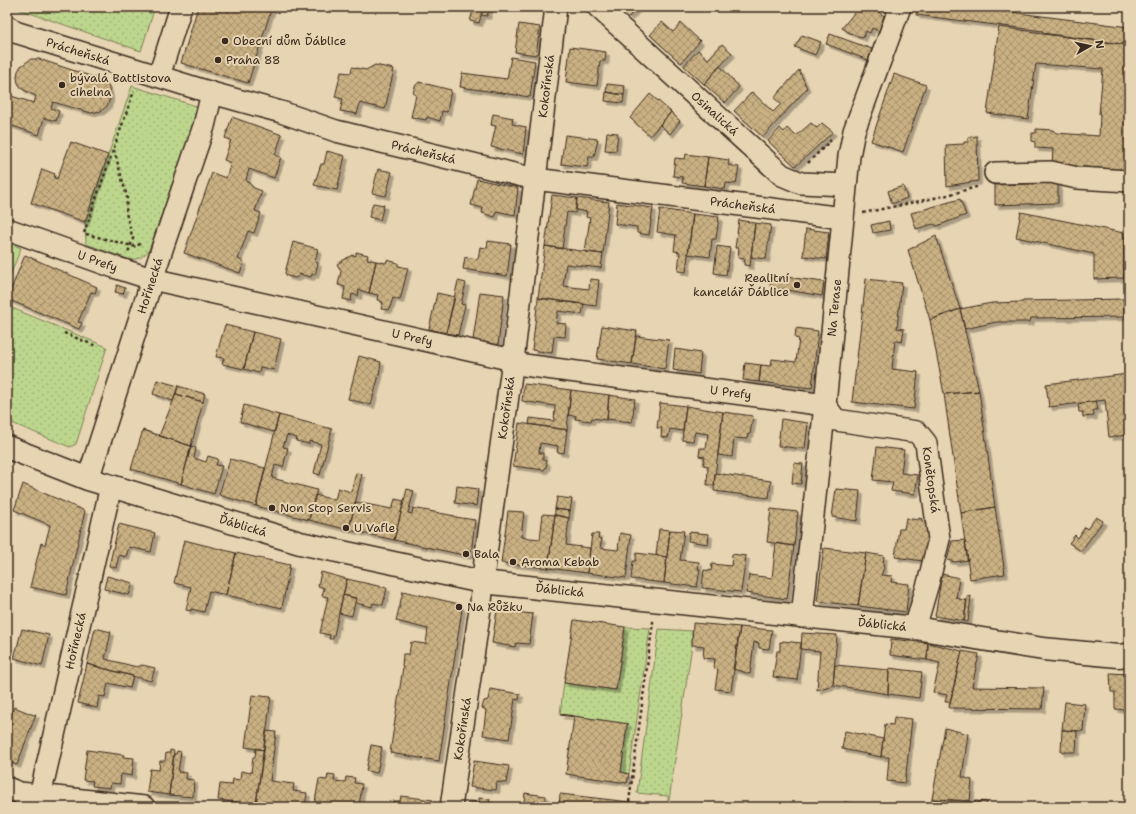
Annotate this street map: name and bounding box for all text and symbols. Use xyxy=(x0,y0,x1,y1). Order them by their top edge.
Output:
north arrow xyxy=(1070,26,1110,66)
place label: Obecní dům Ďáblice xyxy=(233,33,346,49)
street label: Prácheňská xyxy=(44,34,112,69)
marker: Obecní dům Ďáblice xyxy=(220,36,230,46)
text: N xyxy=(1091,39,1108,50)
place label: Praha 88 xyxy=(226,52,281,68)
street label: Kokořínská xyxy=(535,53,558,119)
marker: Praha 88 xyxy=(213,55,223,65)
place label: bývalá Battistova cihelna xyxy=(70,70,172,100)
marker: bývalá Battistova cihelna xyxy=(57,80,67,90)
street label: Osinalická xyxy=(688,88,742,140)
street label: Prácheňská xyxy=(390,137,458,168)
street label: Prácheňská xyxy=(709,193,777,217)
street label: U Prefy xyxy=(75,247,120,276)
street label: Hořínecká xyxy=(134,255,167,316)
place label: Realitní kancelář Ďáblice xyxy=(693,270,790,300)
street label: Na Terase xyxy=(824,278,845,337)
marker: Realitní kancelář Ďáblice xyxy=(792,280,802,290)
street label: U Prefy xyxy=(390,325,434,350)
street label: Kokořínská xyxy=(494,375,519,440)
street label: U Prefy xyxy=(709,382,753,403)
street label: Konětopská xyxy=(919,446,944,515)
place label: Non Stop Servis xyxy=(280,500,372,516)
marker: Non Stop Servis xyxy=(267,503,277,513)
street label: Ďáblická xyxy=(217,511,269,541)
place label: U Vafle xyxy=(354,520,396,536)
marker: U Vafle xyxy=(341,523,351,533)
place label: Bala xyxy=(474,546,500,562)
marker: Bala xyxy=(461,549,471,559)
place label: Aroma Kebab xyxy=(521,554,599,570)
marker: Aroma Kebab xyxy=(508,557,518,567)
street label: Ďáblická xyxy=(535,580,586,601)
place label: Na Růžku xyxy=(467,599,523,615)
marker: Na Růžku xyxy=(454,602,464,612)
street label: Hořínecká xyxy=(61,610,90,671)
street label: Ďáblická xyxy=(857,614,908,635)
street label: Kokořínská xyxy=(450,696,475,761)

